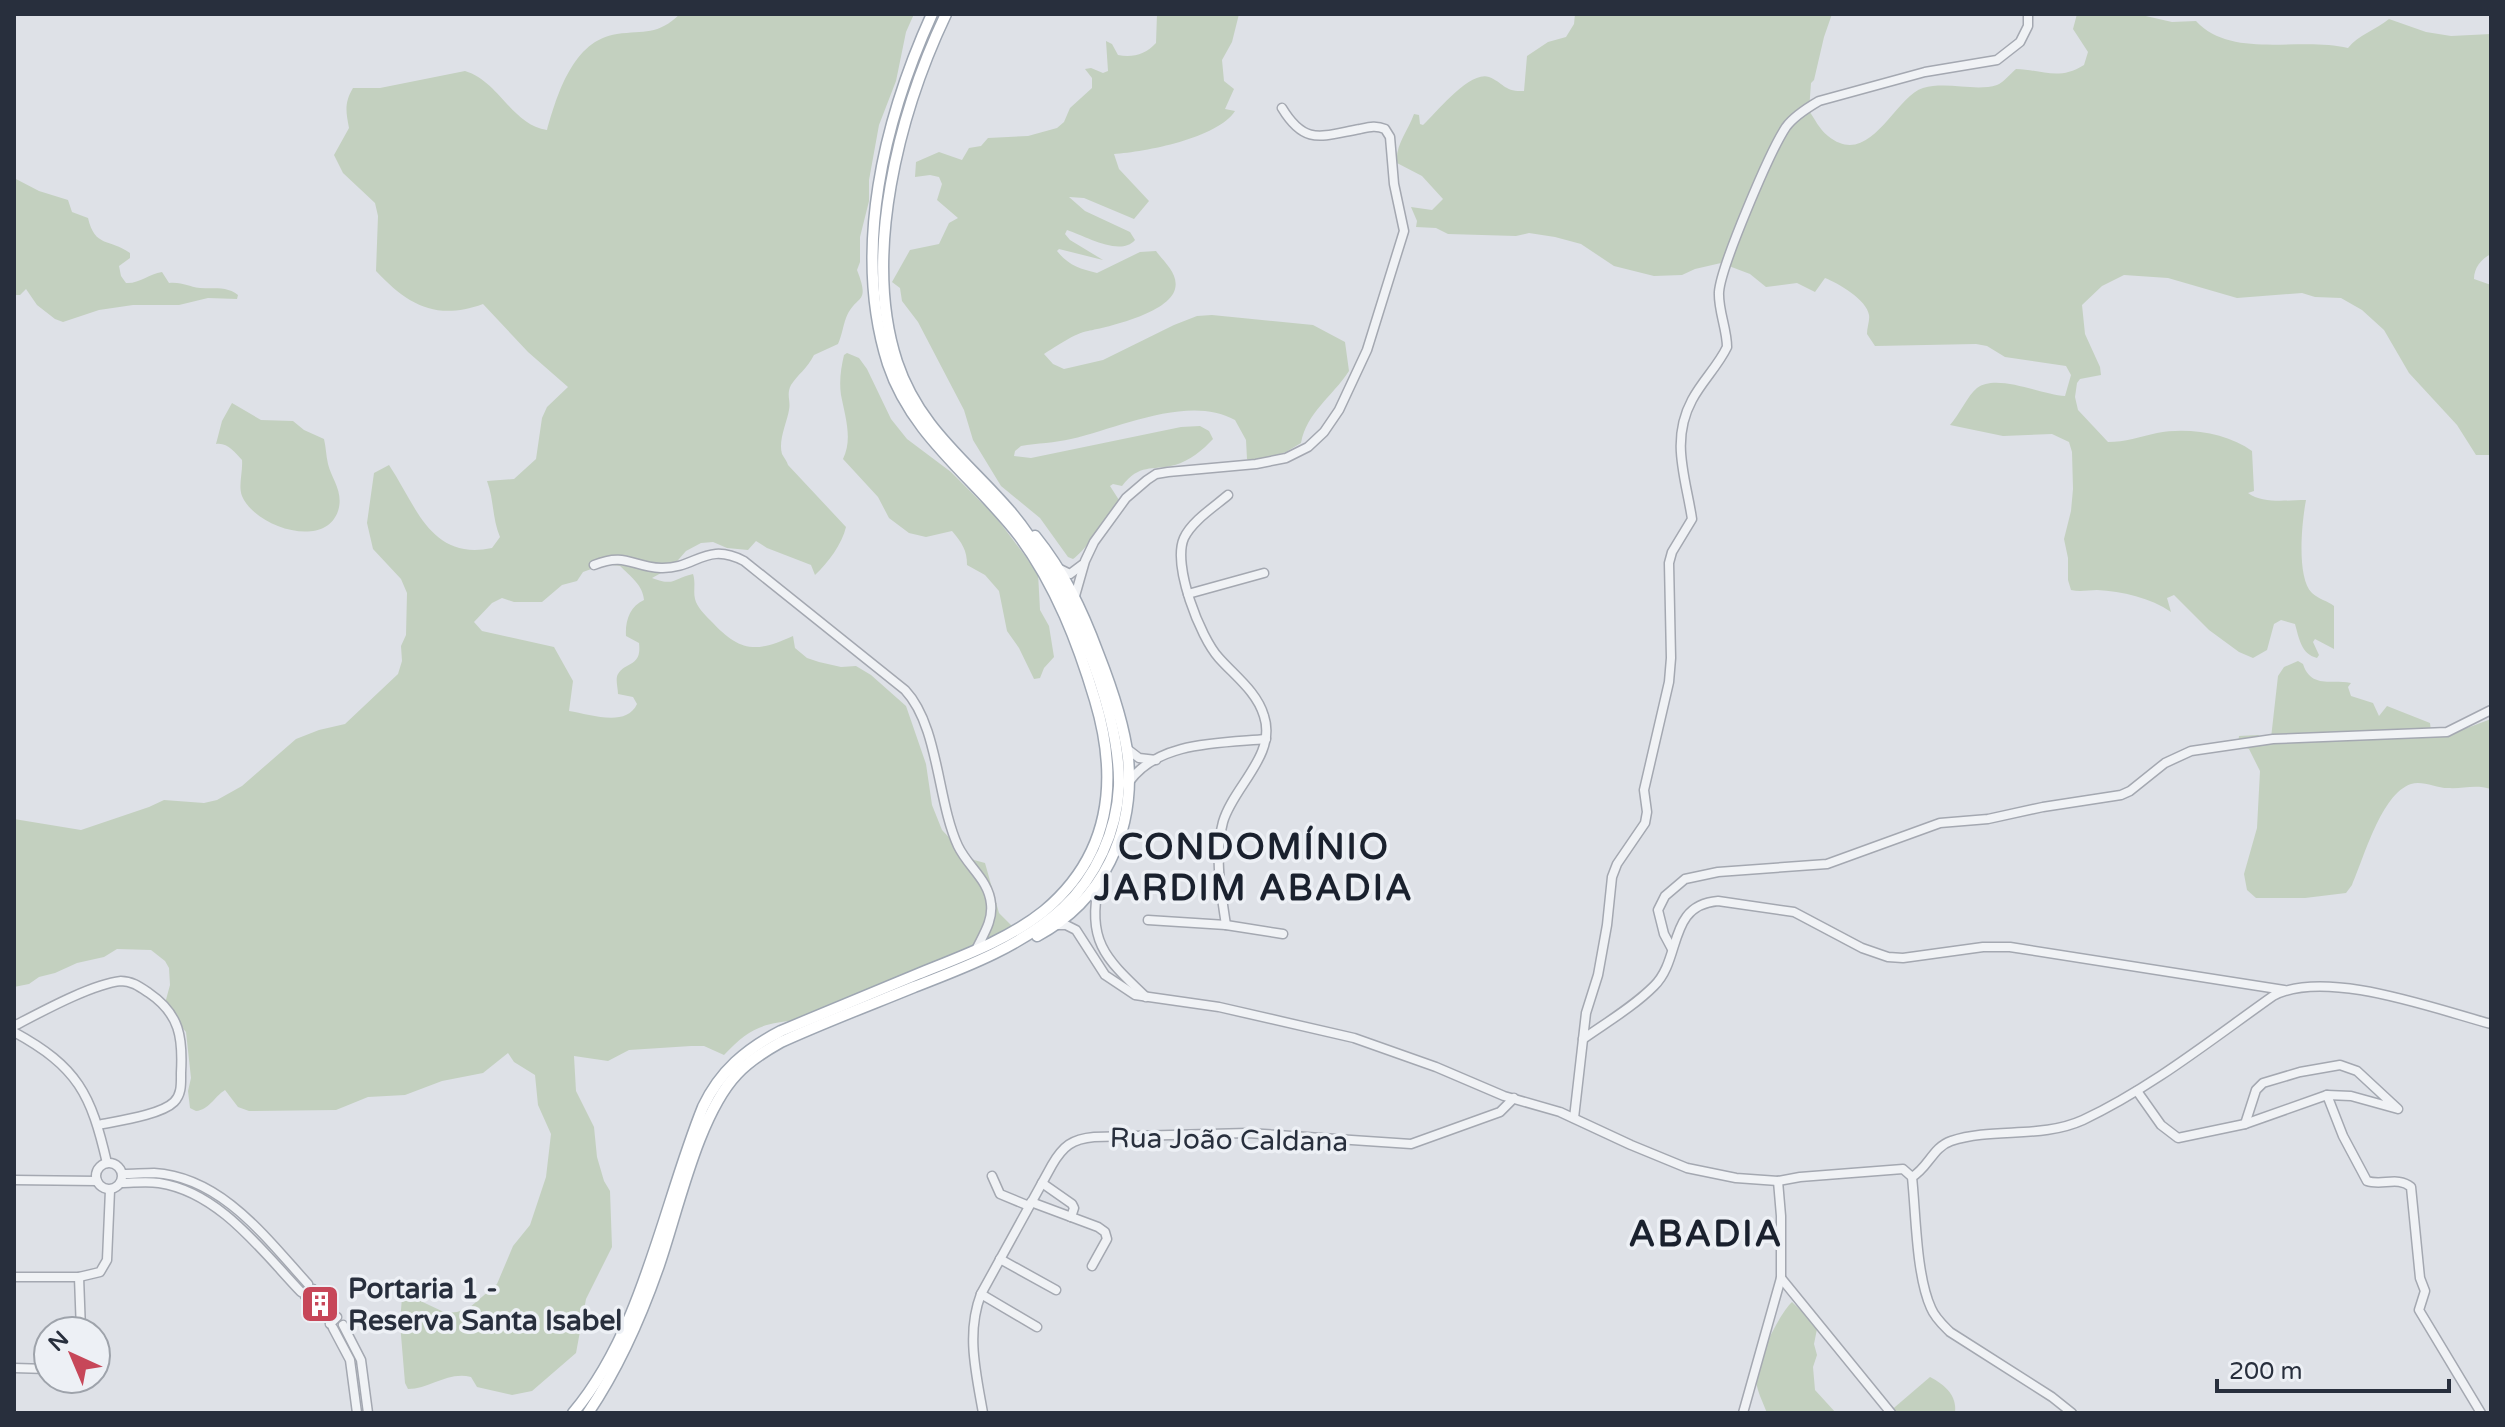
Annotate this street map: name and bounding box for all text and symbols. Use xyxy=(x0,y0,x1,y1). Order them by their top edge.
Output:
district label: CONDOMÍNIO JARDIM ABADIA xyxy=(1093,825,1414,910)
street label: Rua João Caldana xyxy=(1109,1121,1349,1159)
district label: ABADIA xyxy=(1629,1213,1783,1256)
place label: Portaria 1 - Reserva Santa Isabel xyxy=(348,1272,622,1338)
building icon: Portaria 1 - Reserva Santa Isabel xyxy=(299,1283,341,1325)
north arrow xyxy=(32,1315,112,1395)
text: N xyxy=(43,1326,74,1357)
scale bar xyxy=(2217,1343,2449,1393)
text: 200 m xyxy=(2229,1357,2303,1386)

